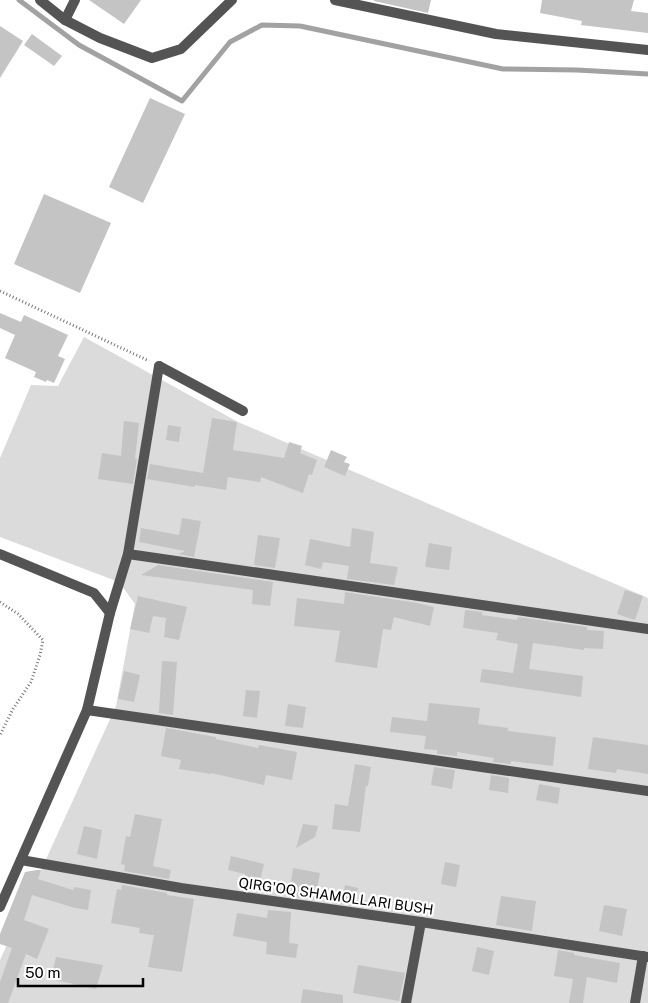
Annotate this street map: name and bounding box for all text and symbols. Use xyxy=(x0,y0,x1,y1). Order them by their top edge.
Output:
street label: QIRG'OQ SHAMOLLARI BUSH xyxy=(238,874,434,918)
scale bar xyxy=(18,956,142,988)
text: 50 m xyxy=(25,964,60,981)

